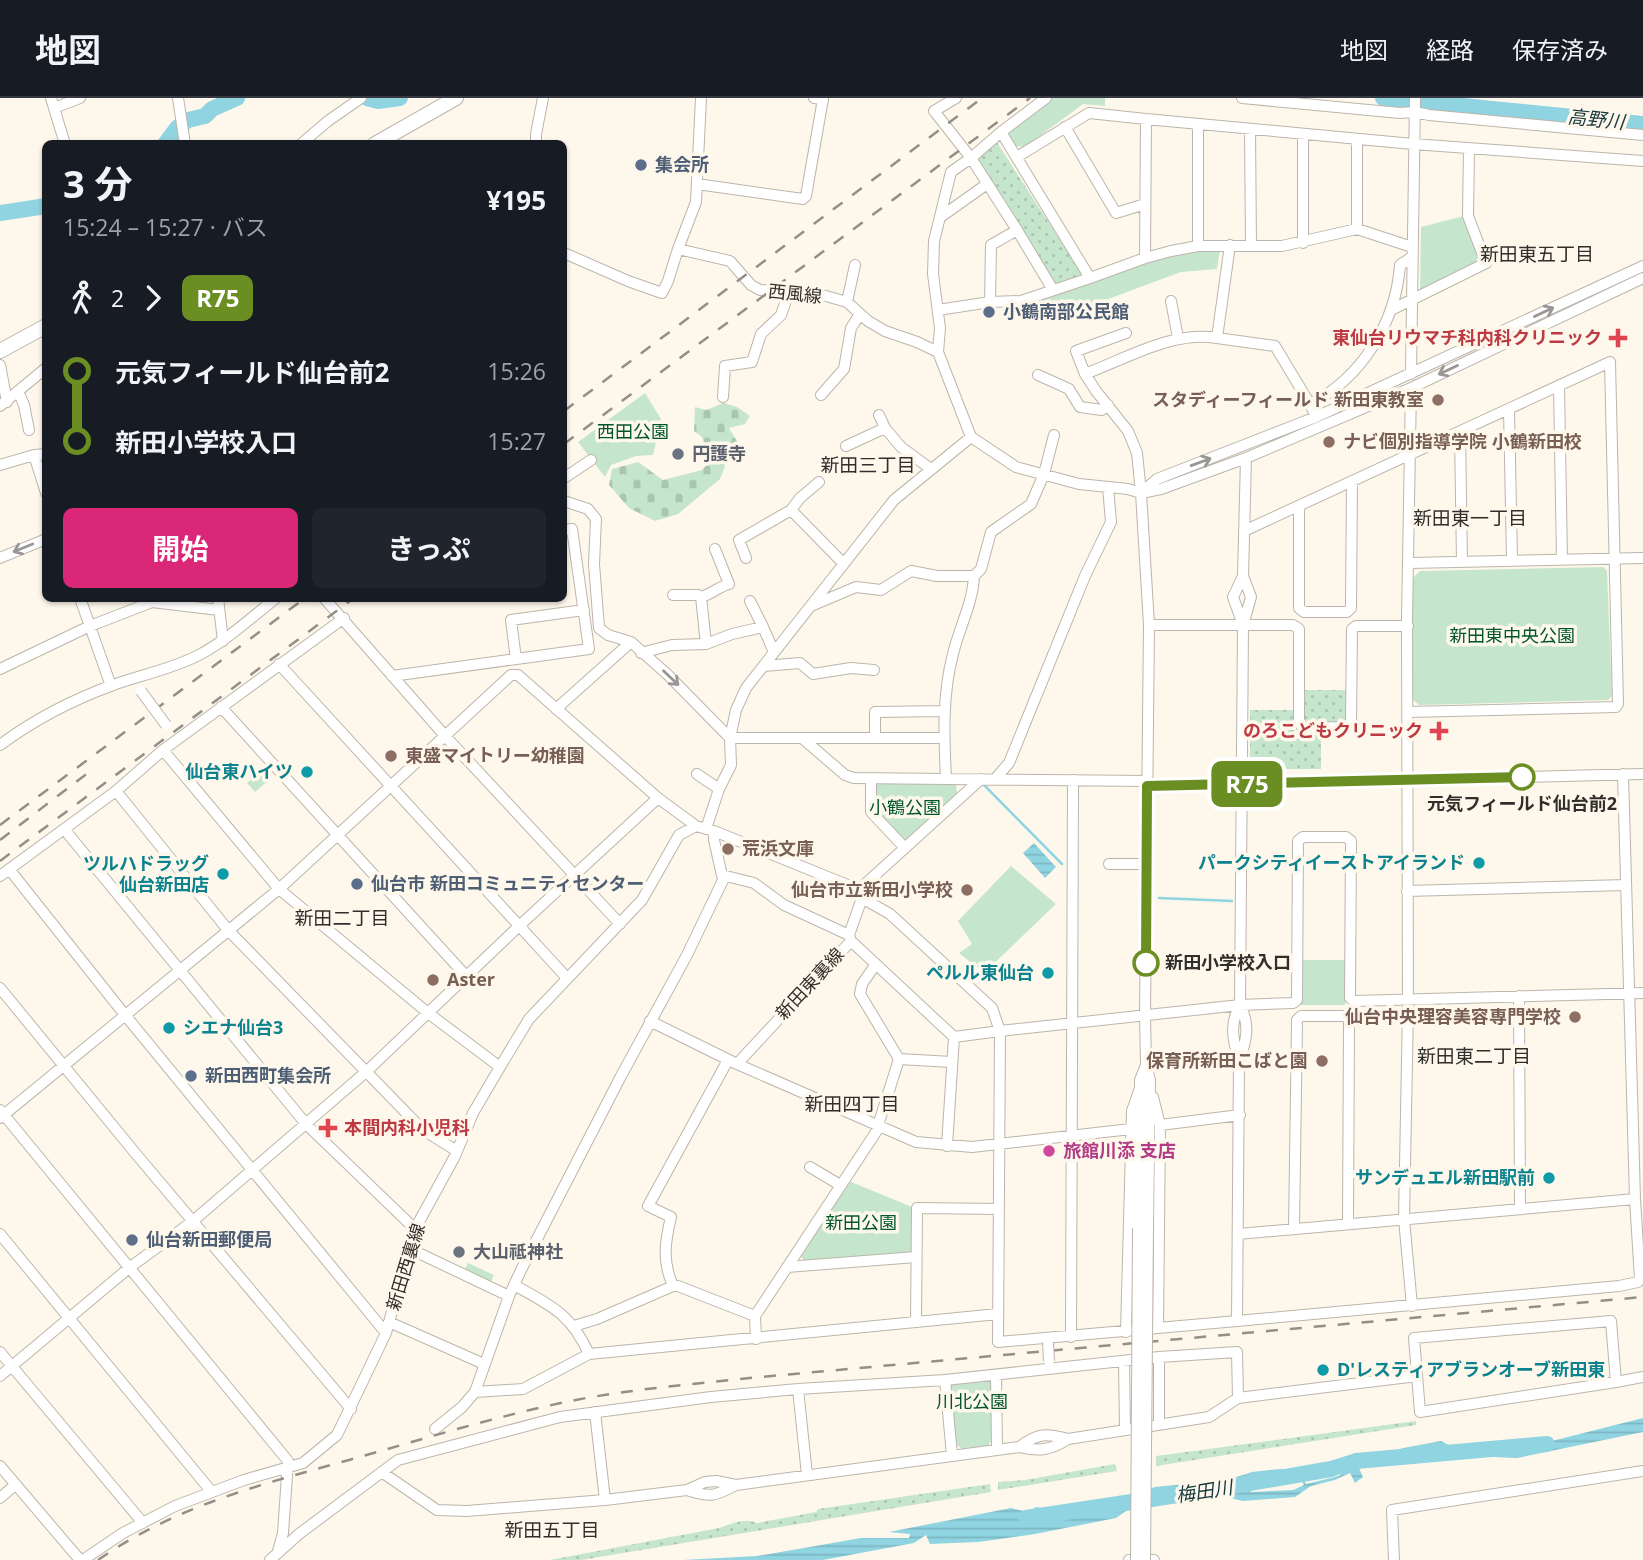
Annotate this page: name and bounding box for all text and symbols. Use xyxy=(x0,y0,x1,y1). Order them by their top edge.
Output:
text: 地図 xyxy=(35,27,101,72)
text: 地図 xyxy=(1340,33,1388,66)
text: 経路 xyxy=(1426,33,1474,66)
text: 保存済み xyxy=(1512,33,1608,66)
water label: 高野川 xyxy=(1566,103,1628,135)
place label: 集会所 xyxy=(655,152,709,176)
text: 3 分 xyxy=(63,157,133,209)
marker: 集会所 xyxy=(633,157,649,173)
text: ¥195 xyxy=(487,182,546,218)
text: 15:24 – 15:27 · バス xyxy=(63,211,268,243)
district label: 新田東五丁目 xyxy=(1480,241,1594,267)
street label: 西風線 xyxy=(767,278,823,308)
icon: walk xyxy=(63,279,101,317)
icon: forward xyxy=(134,279,172,317)
text: R75 xyxy=(196,281,239,314)
text: 2 xyxy=(111,282,124,314)
place label: 小鶴南部公民館 xyxy=(1003,299,1129,323)
marker: 小鶴南部公民館 xyxy=(981,304,997,320)
one-way arrow xyxy=(1533,305,1554,318)
place label: 東仙台リウマチ科内科クリニック xyxy=(1332,325,1602,349)
marker: 東仙台リウマチ科内科クリニック xyxy=(1608,328,1628,348)
text: 元気フィールド仙台前2 xyxy=(115,354,389,390)
text: 15:26 xyxy=(487,355,546,387)
one-way arrow xyxy=(1438,364,1459,377)
place label: スタディーフィールド 新田東教室 xyxy=(1152,387,1424,411)
marker: スタディーフィールド 新田東教室 xyxy=(1430,392,1446,408)
park label: 西田公園 xyxy=(597,419,669,443)
text: 新田小学校入口 xyxy=(115,424,297,460)
text: 15:27 xyxy=(487,425,546,457)
place label: ナビ個別指導学院 小鶴新田校 xyxy=(1343,429,1582,453)
marker: ナビ個別指導学院 小鶴新田校 xyxy=(1321,434,1337,450)
place label: 円護寺 xyxy=(692,441,746,465)
marker: 円護寺 xyxy=(670,446,686,462)
district label: 新田三丁目 xyxy=(820,452,916,478)
one-way arrow xyxy=(1190,455,1212,468)
district label: 新田東一丁目 xyxy=(1413,505,1527,531)
button: 開始 xyxy=(63,508,298,588)
button: きっぷ xyxy=(312,508,546,588)
one-way arrow xyxy=(12,543,34,556)
park label: 新田東中央公園 xyxy=(1449,623,1575,647)
one-way arrow xyxy=(662,670,679,687)
place label: のろこどもクリニック xyxy=(1243,718,1423,742)
marker: のろこどもクリニック xyxy=(1429,721,1449,741)
place label: 東盛マイトリー幼稚園 xyxy=(405,743,585,767)
marker: 東盛マイトリー幼稚園 xyxy=(383,748,399,764)
place label: 仙台東ハイツ xyxy=(185,759,293,783)
line badge: R75 xyxy=(1207,761,1287,807)
marker: 仙台東ハイツ xyxy=(299,764,315,780)
marker: 元気フィールド仙台前2 xyxy=(1509,764,1535,790)
text: R75 xyxy=(1225,767,1269,800)
place label: 元気フィールド仙台前2 xyxy=(1427,791,1617,815)
park label: 小鶴公園 xyxy=(869,795,941,819)
place label: 荒浜文庫 xyxy=(742,836,814,860)
marker: 荒浜文庫 xyxy=(720,841,736,857)
place label: パークシティイーストアイランド xyxy=(1198,850,1465,874)
place label: ツルハドラッグ 仙台新田店 xyxy=(83,851,209,896)
marker: パークシティイーストアイランド xyxy=(1471,855,1487,871)
marker: ツルハドラッグ 仙台新田店 xyxy=(215,866,231,882)
place label: 仙台市 新田コミュニティセンター xyxy=(371,871,645,895)
marker: 仙台市 新田コミュニティセンター xyxy=(349,876,365,892)
place label: 仙台市立新田小学校 xyxy=(791,877,953,901)
marker: 仙台市立新田小学校 xyxy=(959,882,975,898)
district label: 新田二丁目 xyxy=(294,905,390,931)
street label: 新田東裏線 xyxy=(770,942,849,1024)
marker: 新田小学校入口 xyxy=(1133,950,1159,976)
place label: 新田小学校入口 xyxy=(1165,950,1291,974)
place label: ペルル東仙台 xyxy=(926,960,1034,984)
marker: ペルル東仙台 xyxy=(1040,965,1056,981)
place label: Aster xyxy=(447,967,495,991)
marker: Aster xyxy=(425,972,441,988)
place label: 仙台中央理容美容専門学校 xyxy=(1345,1004,1561,1028)
marker: 仙台中央理容美容専門学校 xyxy=(1567,1009,1583,1025)
place label: シエナ仙台3 xyxy=(183,1015,283,1039)
marker: シエナ仙台3 xyxy=(161,1020,177,1036)
district label: 新田東二丁目 xyxy=(1417,1043,1531,1069)
place label: 保育所新田こばと園 xyxy=(1146,1048,1308,1072)
marker: 保育所新田こばと園 xyxy=(1314,1053,1330,1069)
place label: 新田西町集会所 xyxy=(205,1063,331,1087)
marker: 新田西町集会所 xyxy=(183,1068,199,1084)
district label: 新田四丁目 xyxy=(804,1091,900,1117)
place label: 本間内科小児科 xyxy=(344,1115,470,1139)
marker: 本間内科小児科 xyxy=(318,1118,338,1138)
place label: 旅館川添 支店 xyxy=(1063,1138,1176,1162)
marker: 旅館川添 支店 xyxy=(1041,1143,1057,1159)
place label: サンデュエル新田駅前 xyxy=(1355,1165,1535,1189)
marker: サンデュエル新田駅前 xyxy=(1541,1170,1557,1186)
park label: 新田公園 xyxy=(825,1210,897,1234)
street label: 新田西裏線 xyxy=(380,1220,430,1313)
place label: 仙台新田郵便局 xyxy=(146,1227,272,1251)
marker: 仙台新田郵便局 xyxy=(124,1232,140,1248)
place label: 大山祗神社 xyxy=(473,1239,563,1263)
marker: 大山祗神社 xyxy=(451,1244,467,1260)
place label: D'レスティアブランオーブ新田東 xyxy=(1337,1357,1605,1381)
marker: D'レスティアブランオーブ新田東 xyxy=(1315,1362,1331,1378)
park label: 川北公園 xyxy=(936,1389,1008,1413)
water label: 梅田川 xyxy=(1174,1473,1236,1508)
district label: 新田五丁目 xyxy=(504,1517,600,1543)

